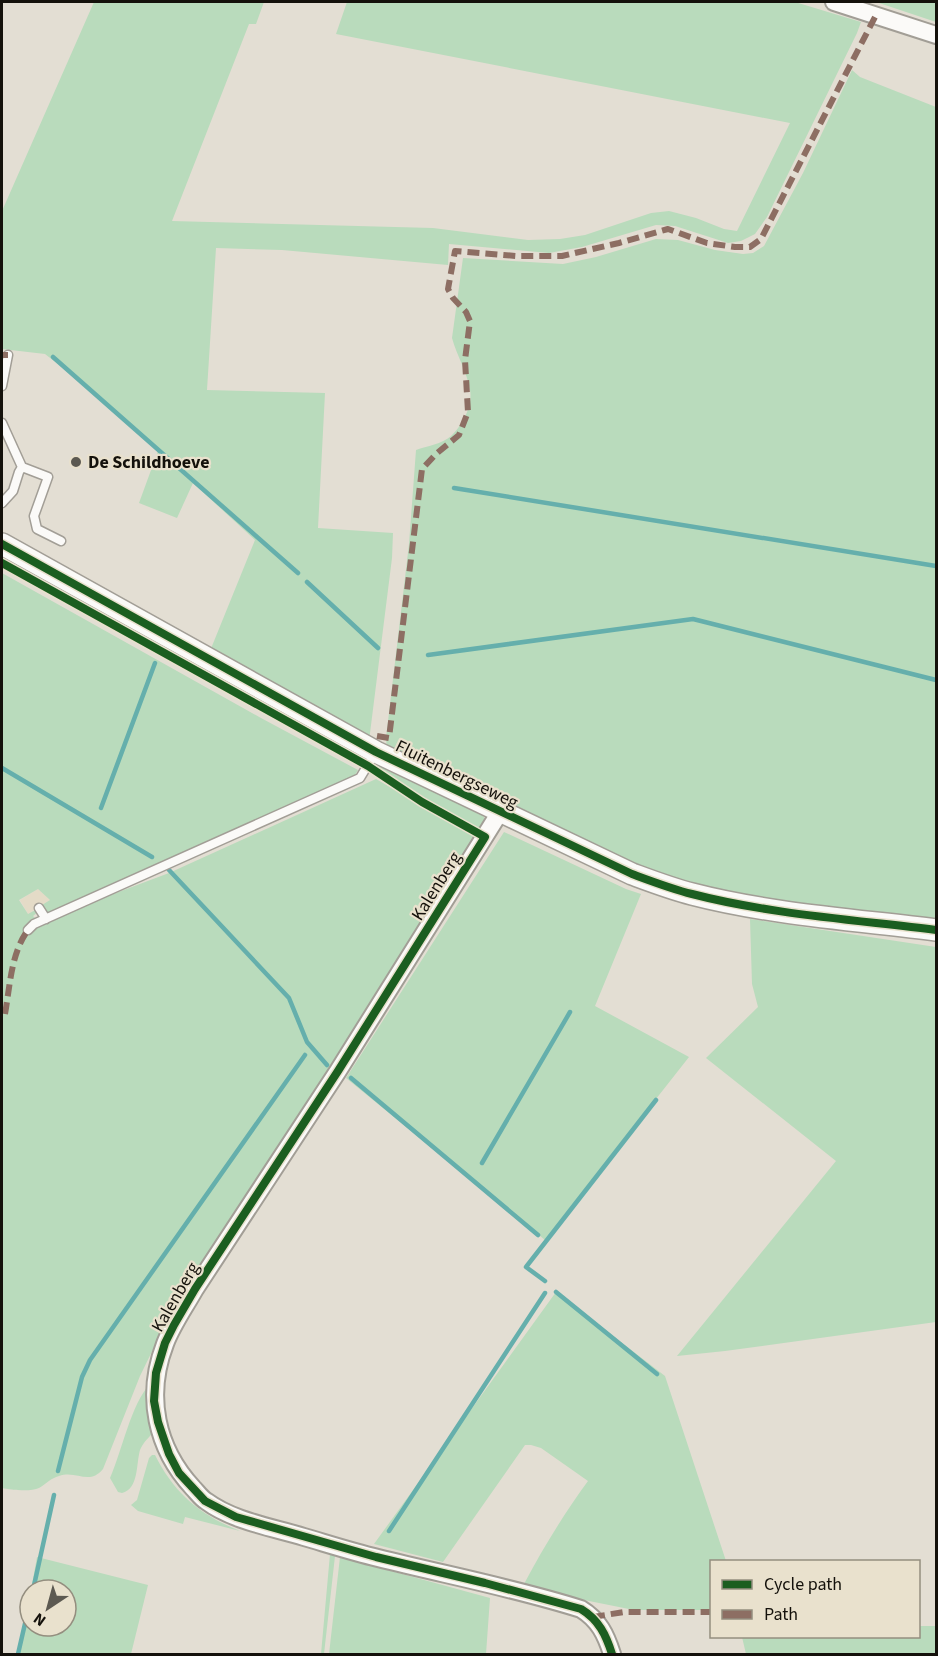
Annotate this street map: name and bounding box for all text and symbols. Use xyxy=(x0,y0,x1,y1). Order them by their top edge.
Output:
place label: De Schildhoeve xyxy=(88,450,210,475)
marker: De Schildhoeve xyxy=(69,455,83,469)
street label: Fluitenbergseweg xyxy=(391,734,522,815)
street label: Kalenberg xyxy=(405,847,467,925)
street label: Kalenberg xyxy=(145,1258,205,1337)
legend xyxy=(710,1560,920,1638)
text: Cycle path xyxy=(764,1572,842,1597)
north arrow xyxy=(18,1578,78,1638)
text: Path xyxy=(764,1602,798,1627)
text: N xyxy=(29,1607,51,1631)

